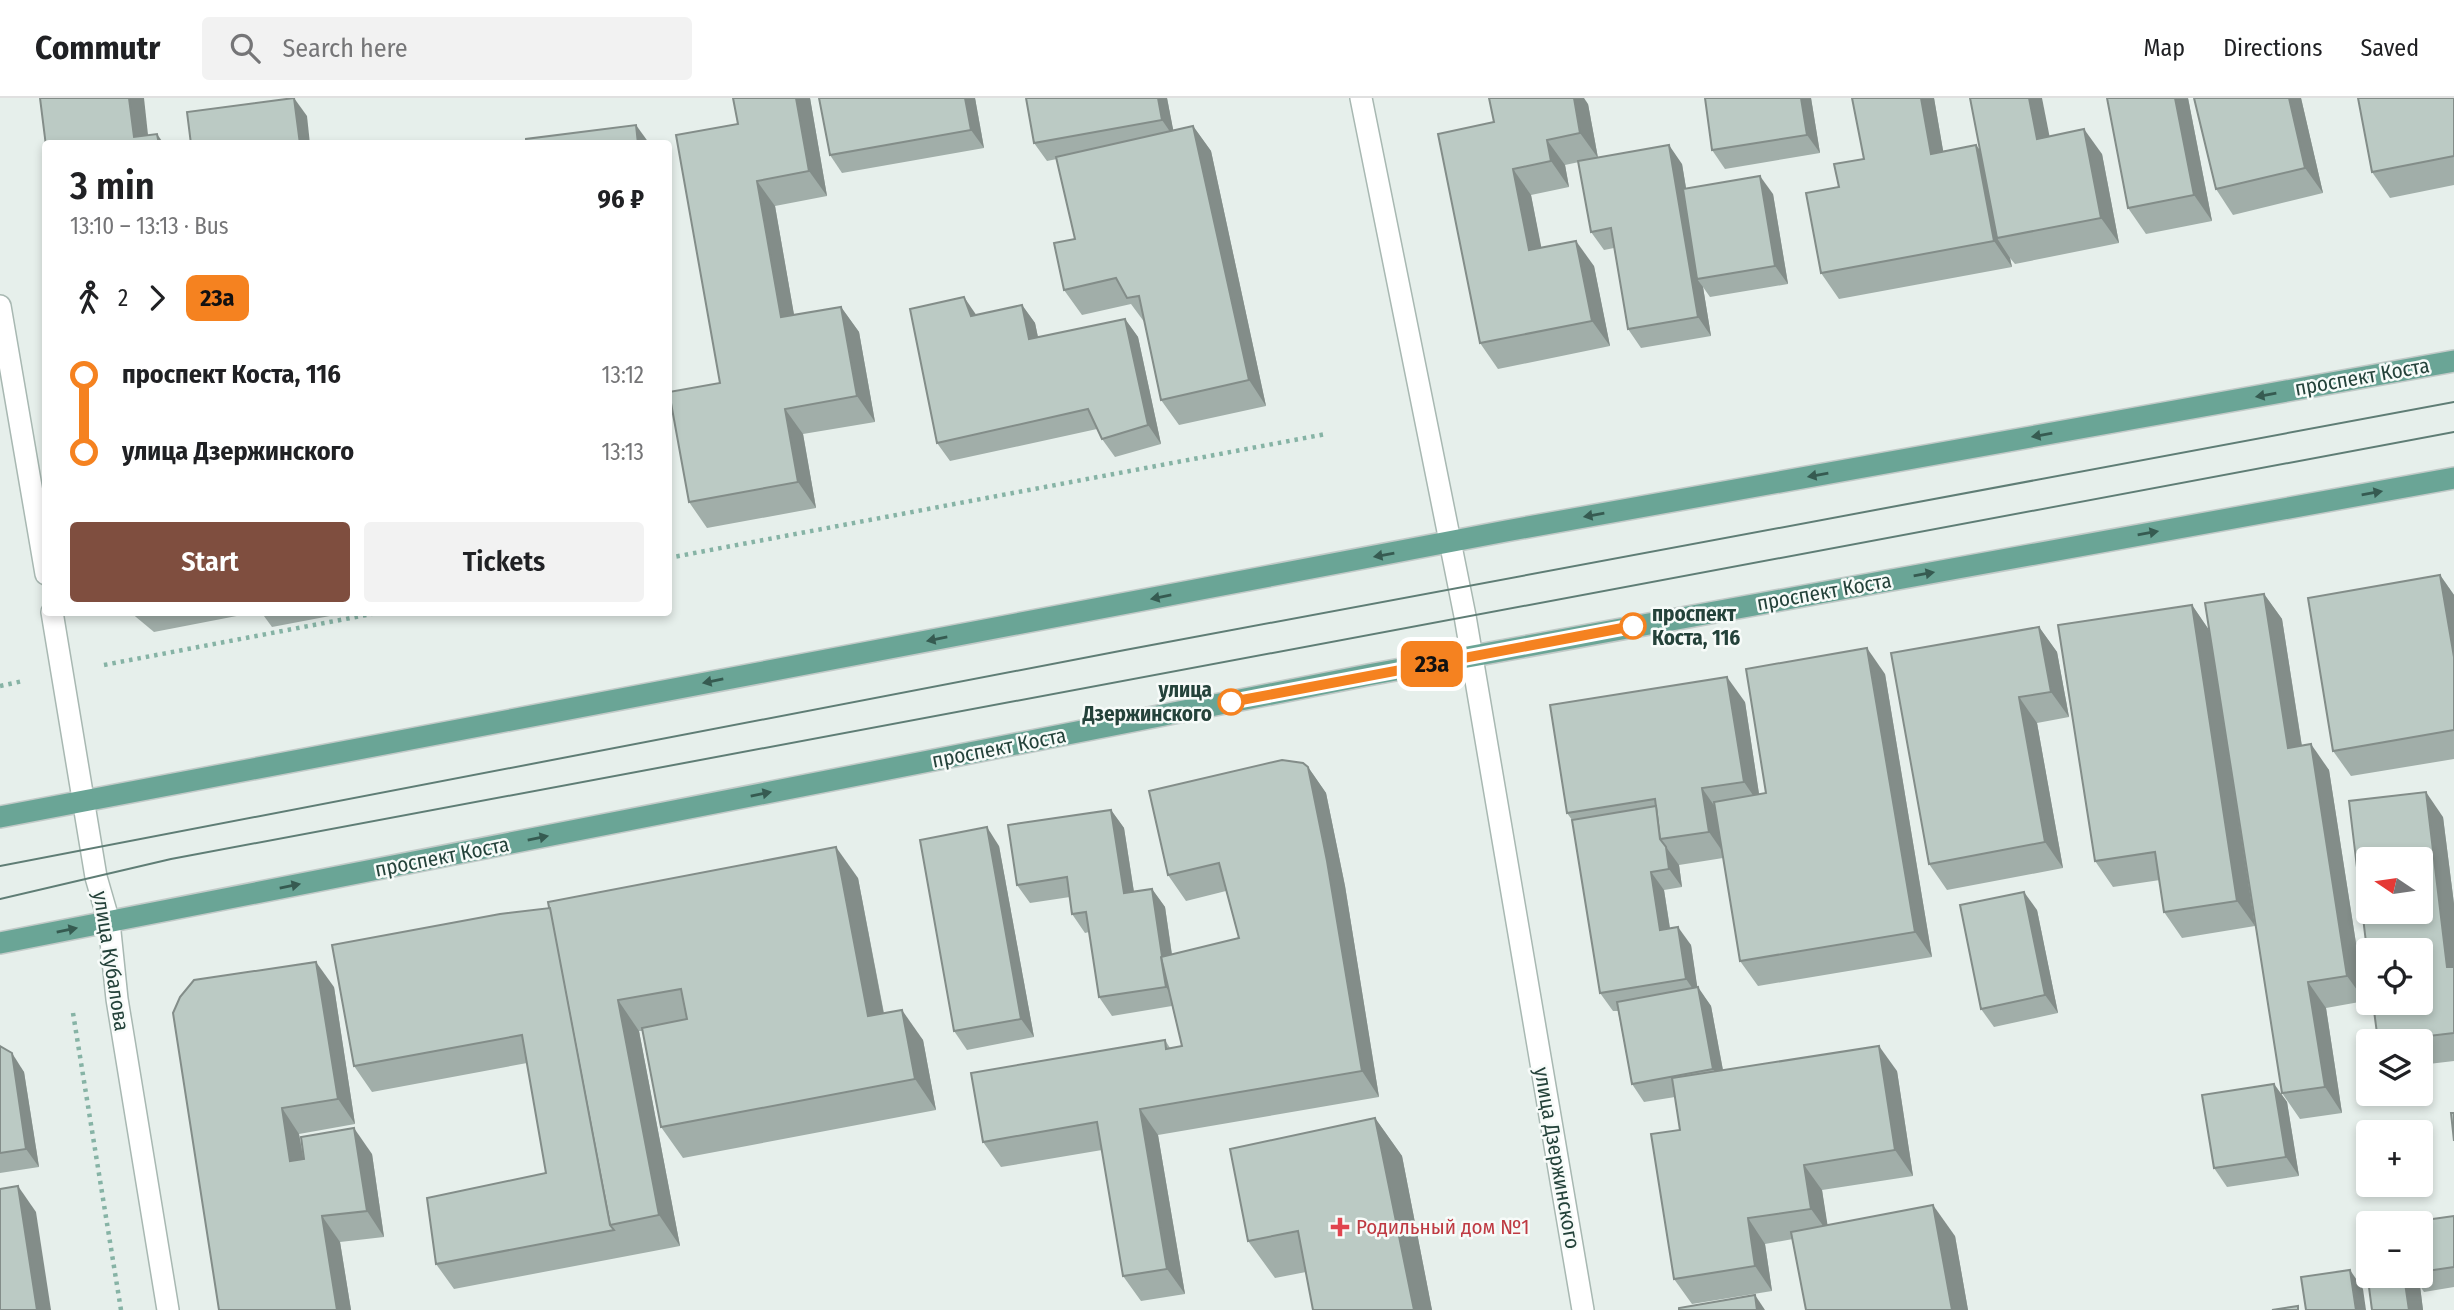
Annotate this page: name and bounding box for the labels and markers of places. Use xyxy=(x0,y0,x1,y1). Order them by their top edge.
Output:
place label: проспект Коста, 116 xyxy=(1652,601,1740,651)
marker: проспект Коста, 116 xyxy=(1620,613,1646,639)
place label: улица Дзержинского xyxy=(1081,677,1212,727)
marker: улица Дзержинского xyxy=(1218,689,1244,715)
place label: Родильный дом №1 xyxy=(1356,1214,1530,1240)
marker: Родильный дом №1 xyxy=(1330,1217,1350,1237)

